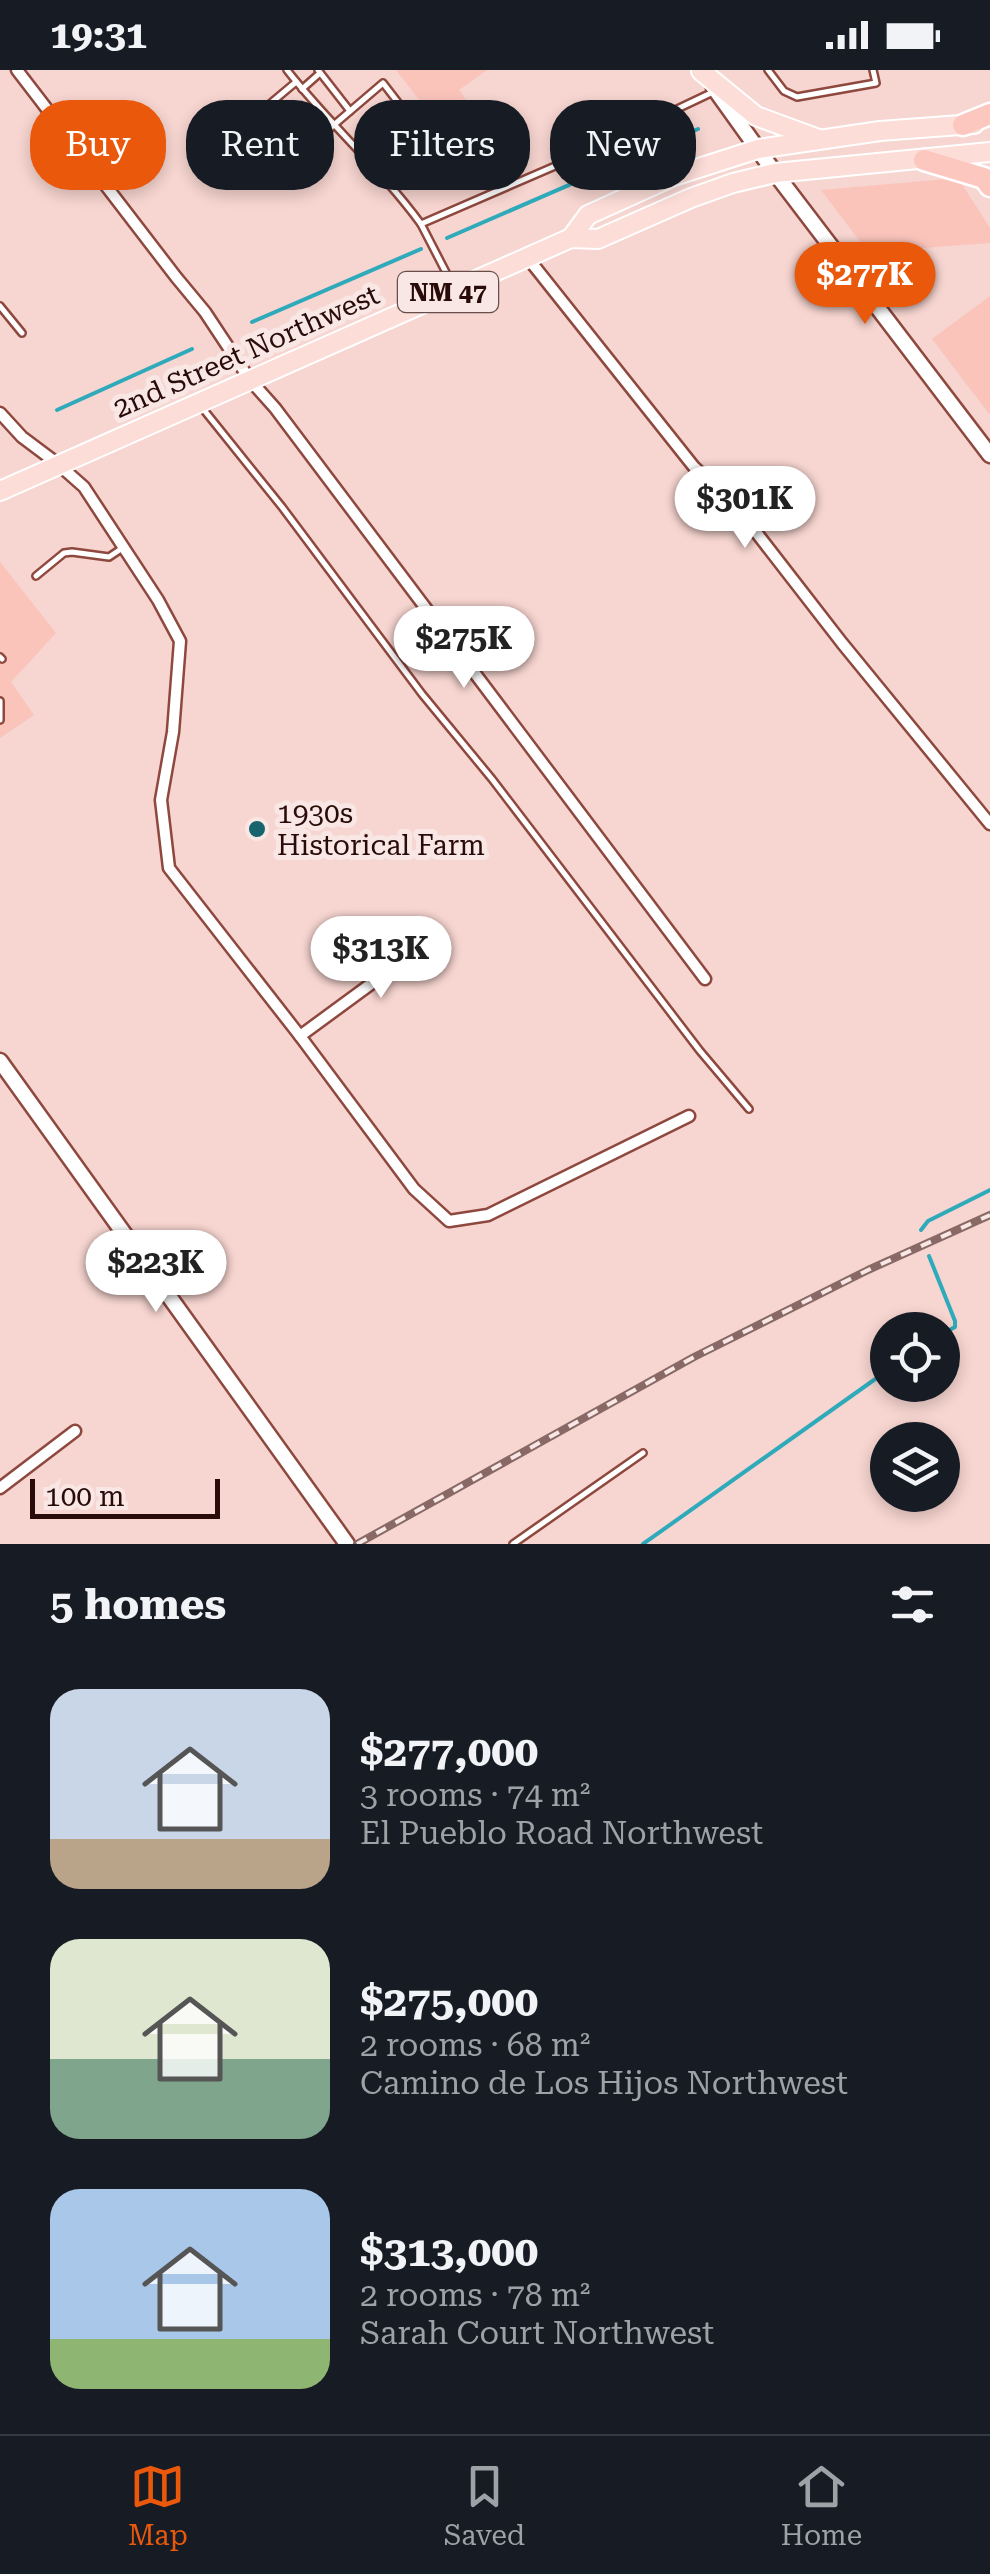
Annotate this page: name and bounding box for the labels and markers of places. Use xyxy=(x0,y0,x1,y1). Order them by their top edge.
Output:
pin: $277K xyxy=(795,242,935,327)
pin: $301K xyxy=(675,466,815,551)
pin: $275K xyxy=(394,606,534,691)
place label: 1930s Historical Farm xyxy=(277,797,485,862)
marker: 1930s Historical Farm xyxy=(246,818,268,840)
pin: $313K xyxy=(311,916,451,1001)
pin: $223K xyxy=(86,1230,226,1315)

